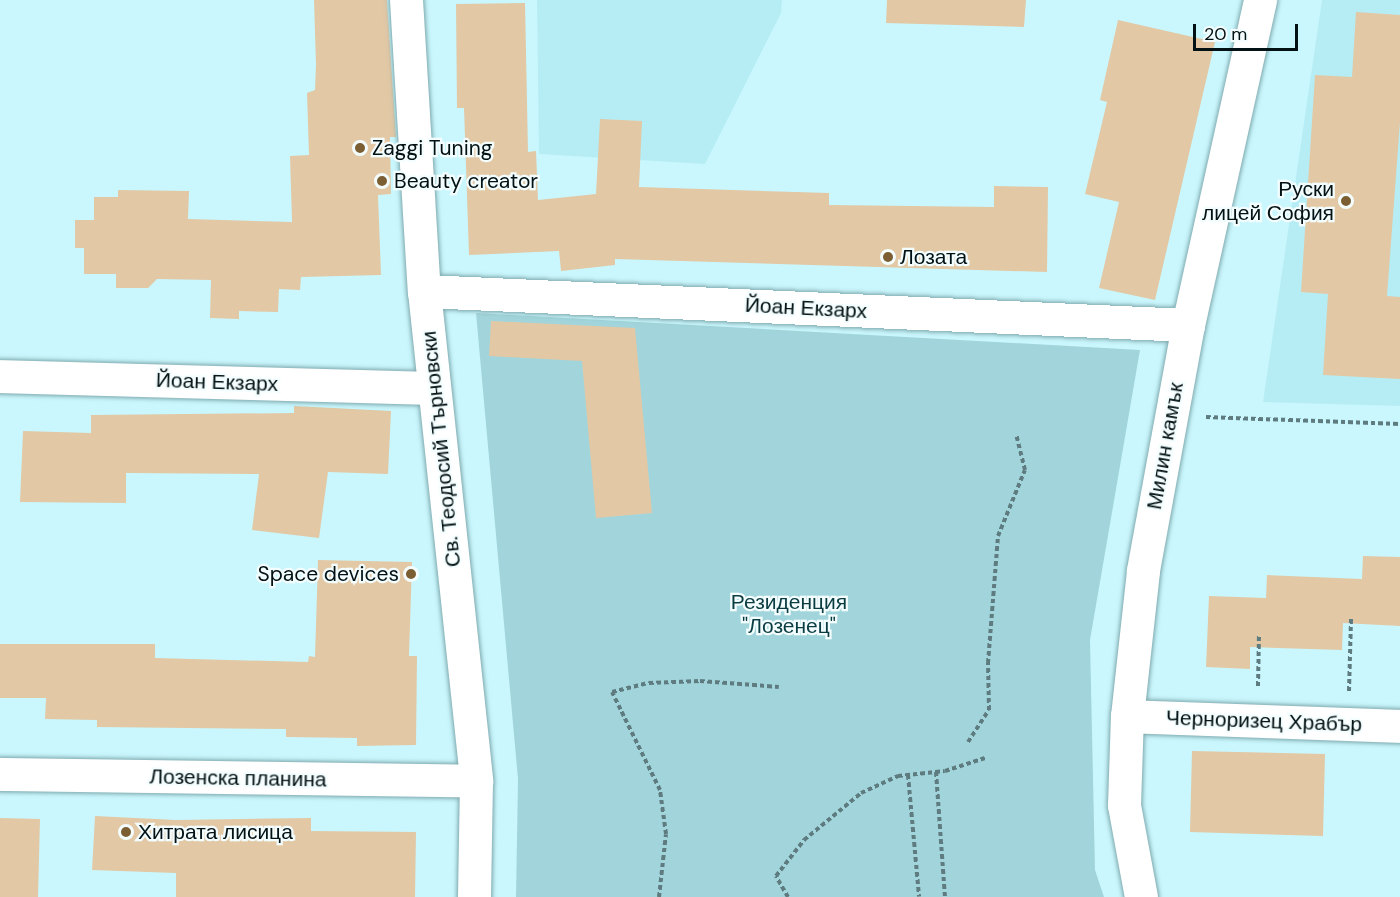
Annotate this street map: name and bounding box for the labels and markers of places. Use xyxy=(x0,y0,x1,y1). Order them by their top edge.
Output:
place label: Zaggi Tuning xyxy=(372,135,492,161)
marker: Zaggi Tuning xyxy=(353,141,367,155)
place label: Beauty creator xyxy=(394,168,538,194)
marker: Beauty creator xyxy=(375,174,389,188)
place label: Руски лицей София xyxy=(1202,176,1334,226)
marker: Руски лицей София xyxy=(1339,194,1353,208)
place label: Лозата xyxy=(900,244,967,270)
marker: Лозата xyxy=(881,250,895,264)
place label: Space devices xyxy=(257,561,399,587)
marker: Space devices xyxy=(404,567,418,581)
place label: Хитрата лисица xyxy=(138,819,293,845)
marker: Хитрата лисица xyxy=(119,825,133,839)

